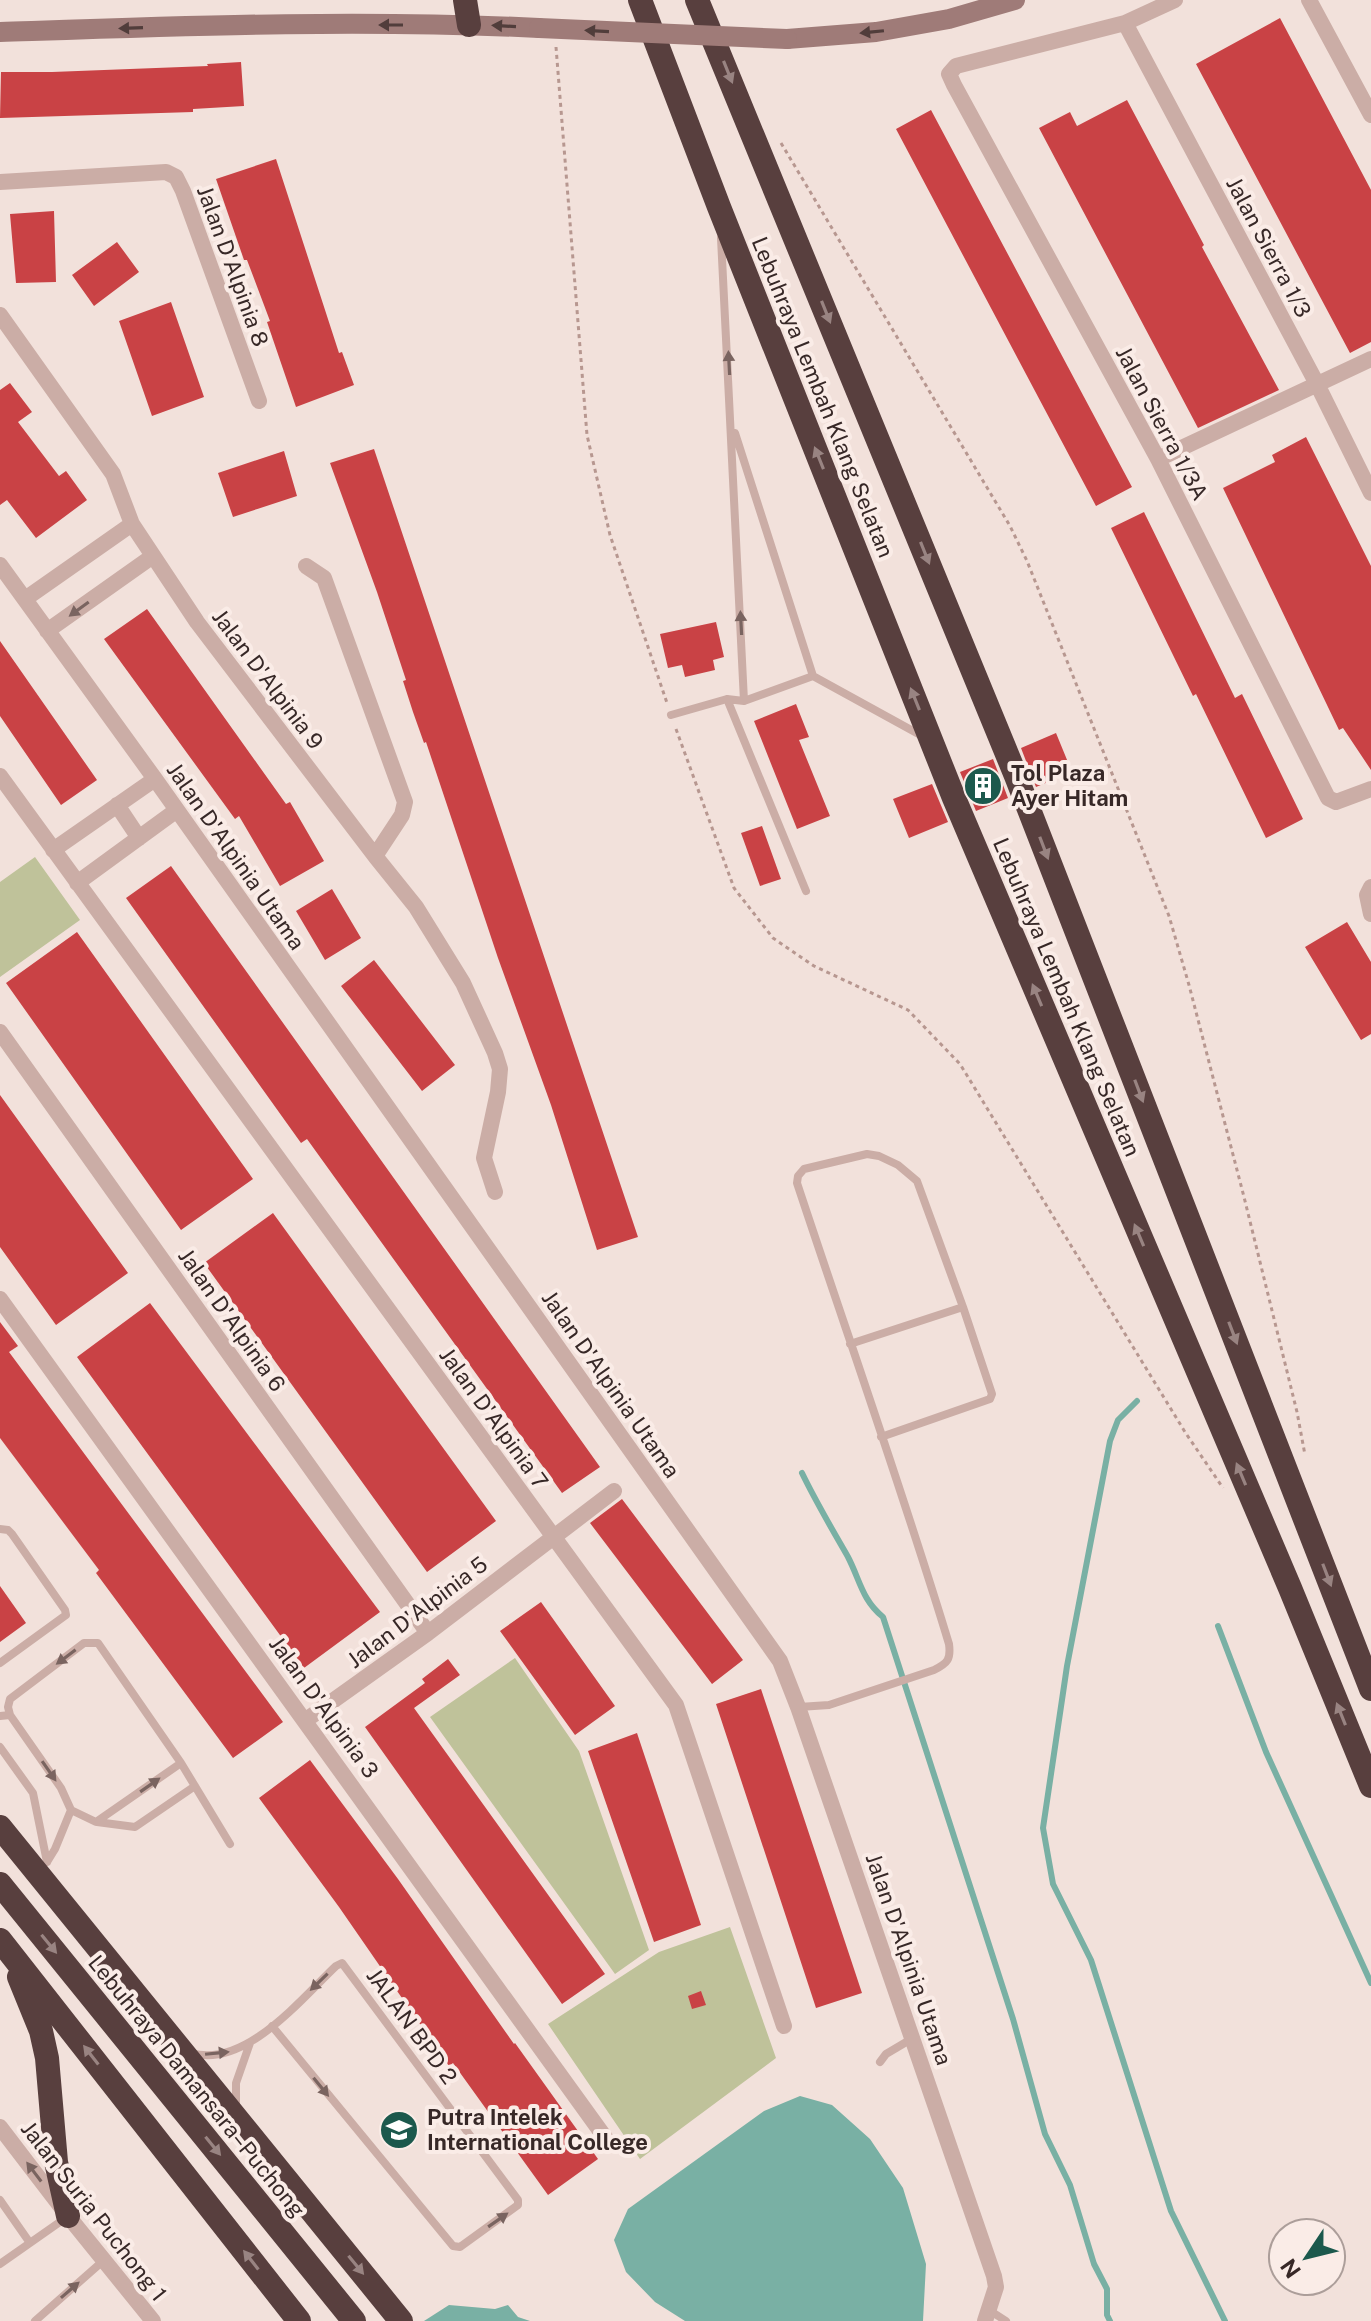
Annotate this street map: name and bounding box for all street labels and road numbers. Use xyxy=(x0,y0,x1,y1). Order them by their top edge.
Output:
street label: Jalan Sierra 1/3 xyxy=(1221,172,1317,322)
street label: Jalan D'Alpinia 8 xyxy=(192,182,274,350)
street label: Lebuhraya Lembah Klang Selatan xyxy=(747,233,899,561)
street label: Jalan Sierra 1/3A xyxy=(1110,342,1214,504)
street label: Jalan D'Alpinia 9 xyxy=(207,604,329,754)
street label: Jalan D'Alpinia Utama xyxy=(162,758,310,954)
street label: Lebuhraya Lembah Klang Selatan xyxy=(988,834,1146,1160)
street label: Jalan D'Alpinia 6 xyxy=(173,1244,291,1396)
street label: Jalan D'Alpinia Utama xyxy=(537,1286,685,1482)
street label: Jalan D'Alpinia 7 xyxy=(434,1342,554,1494)
street label: Jalan D'Alpinia 5 xyxy=(342,1551,492,1673)
street label: Jalan D'Alpinia 3 xyxy=(264,1631,384,1783)
street label: Jalan D'Alpinia Utama xyxy=(861,1850,957,2068)
street label: Lebuhraya Damansara–Puchong xyxy=(83,1950,311,2222)
street label: JALAN BPD 2 xyxy=(361,1963,463,2089)
street label: Jalan Suria Puchong 1 xyxy=(16,2116,172,2306)

